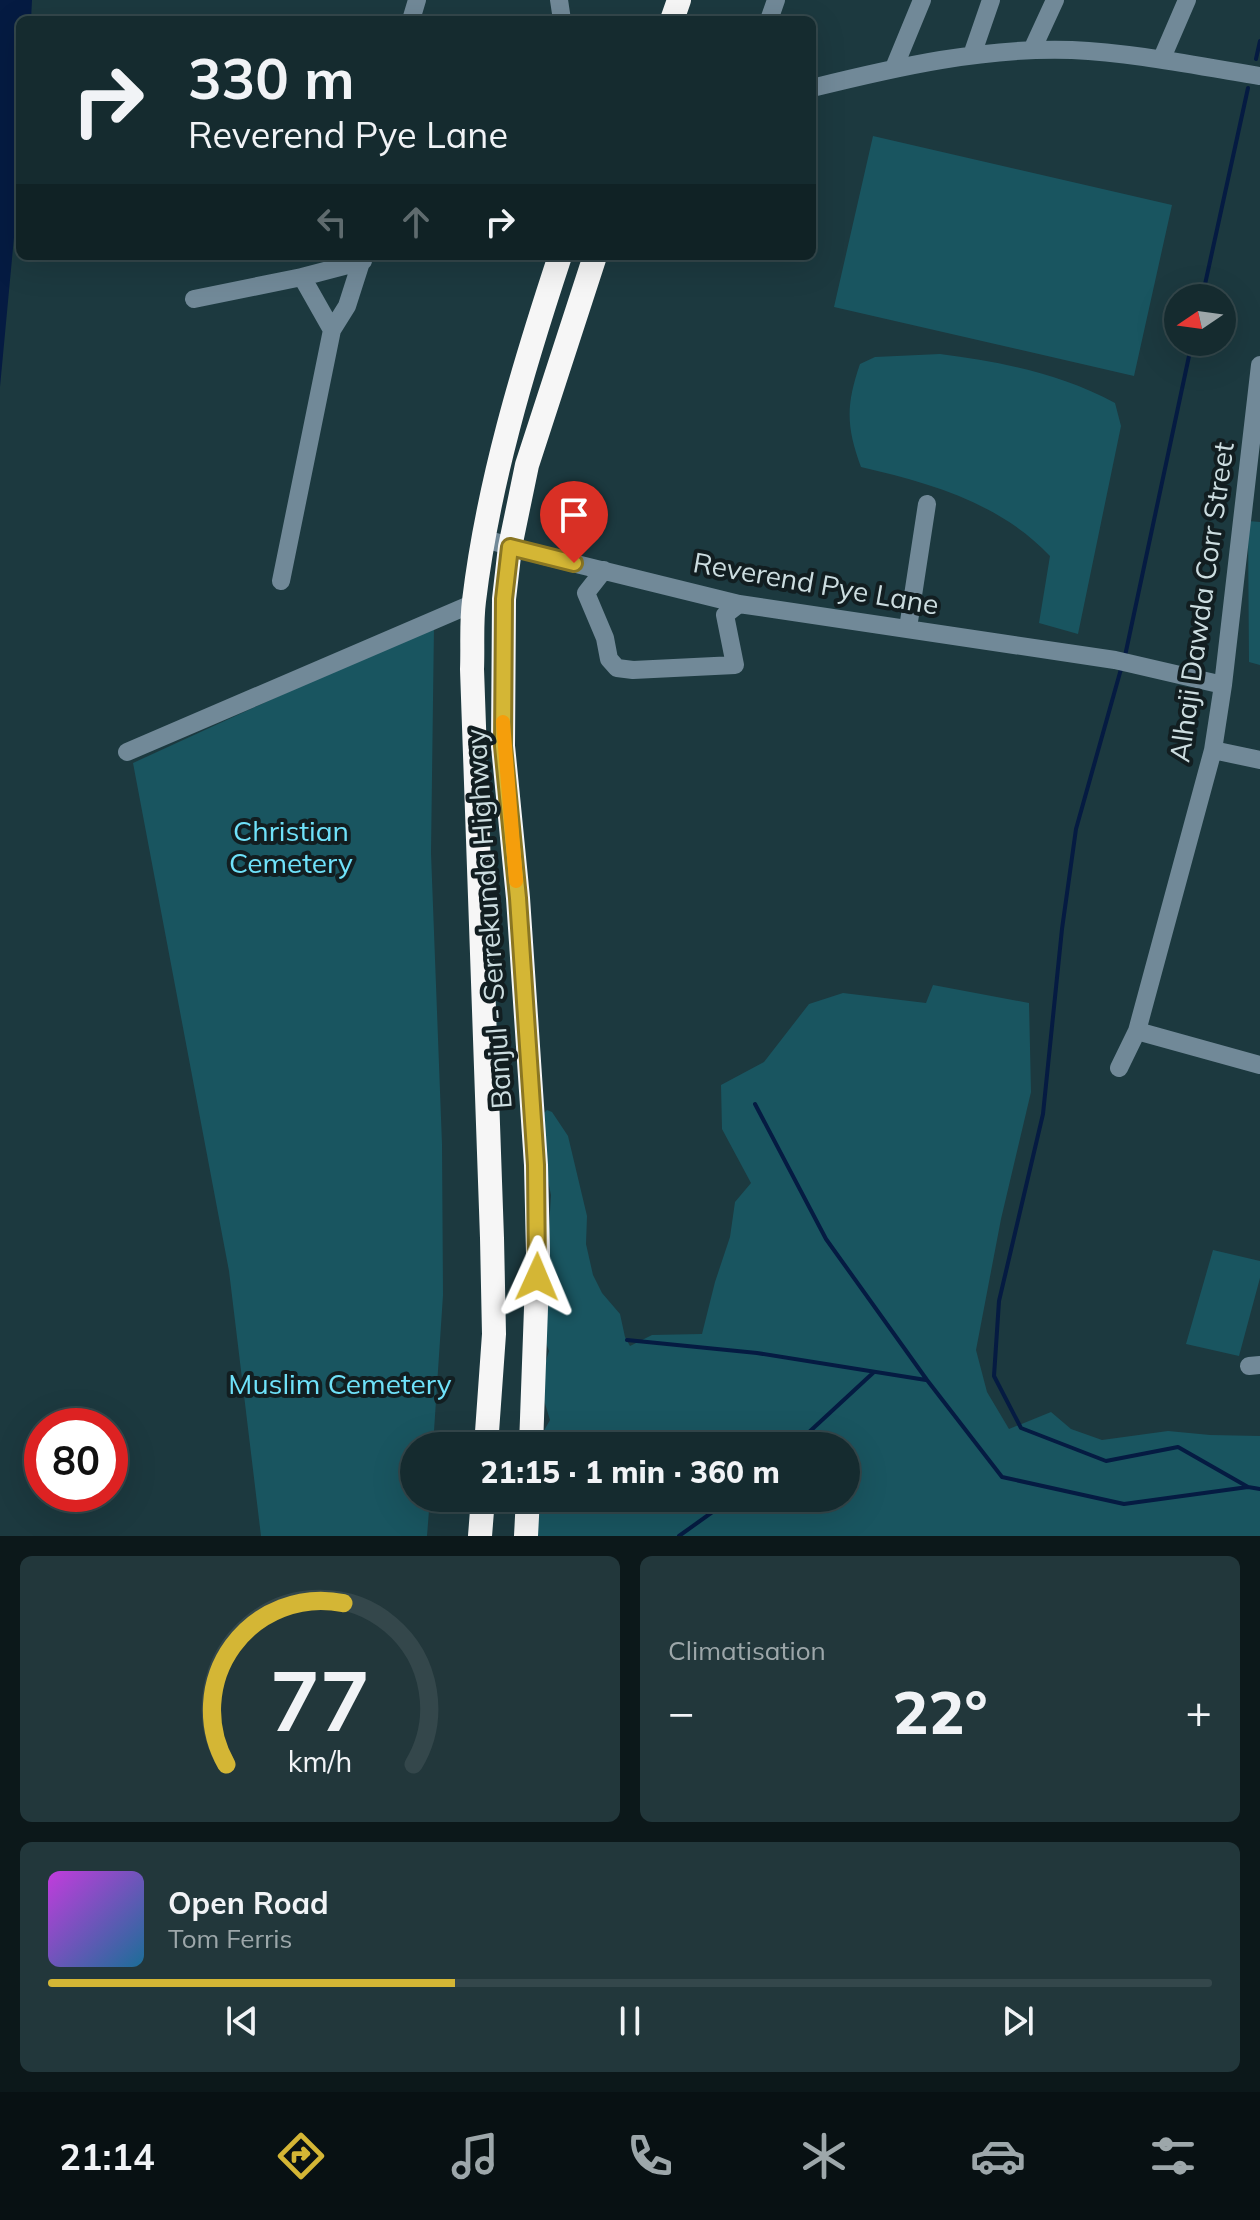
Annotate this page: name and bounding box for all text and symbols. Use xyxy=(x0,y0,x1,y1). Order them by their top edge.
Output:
text: 330 m xyxy=(188,43,355,113)
icon: right xyxy=(56,48,160,152)
text: Reverend Pye Lane xyxy=(188,112,508,157)
icon: left xyxy=(310,200,354,244)
icon: ahead xyxy=(394,200,438,244)
icon: right xyxy=(478,200,522,244)
north arrow xyxy=(1164,284,1236,356)
map controls xyxy=(1164,284,1236,356)
street label: Alhaji Dawda Corr Street xyxy=(1161,439,1241,764)
pin xyxy=(540,481,608,563)
icon: arrive xyxy=(552,493,596,537)
street label: Reverend Pye Lane xyxy=(690,544,942,622)
street label: Banjul - Serrekunda Highway xyxy=(457,728,519,1110)
park label: Christian Cemetery xyxy=(229,813,353,880)
position arrow xyxy=(495,1235,579,1319)
park label: Muslim Cemetery xyxy=(228,1366,452,1401)
speed limit sign: 80 xyxy=(24,1408,128,1512)
text: 21:15 · 1 min · 360 m xyxy=(480,1453,780,1491)
text: Climatisation xyxy=(668,1634,826,1667)
text: 77 xyxy=(270,1647,370,1752)
text: 22° xyxy=(892,1674,988,1749)
text: − xyxy=(668,1684,694,1739)
text: + xyxy=(1186,1684,1212,1739)
text: km/h xyxy=(288,1743,352,1779)
text: Open Road xyxy=(168,1884,329,1922)
text: Tom Ferris xyxy=(168,1922,292,1955)
icon: previous xyxy=(220,1999,264,2043)
icon: pause xyxy=(608,1999,652,2043)
icon: next xyxy=(996,1999,1040,2043)
icon: directions xyxy=(273,2128,329,2184)
icon: music xyxy=(447,2128,503,2184)
icon: phone xyxy=(622,2128,678,2184)
icon: climate xyxy=(796,2128,852,2184)
icon: car xyxy=(970,2128,1026,2184)
icon: filters xyxy=(1145,2128,1201,2184)
text: 21:14 xyxy=(59,2134,155,2179)

